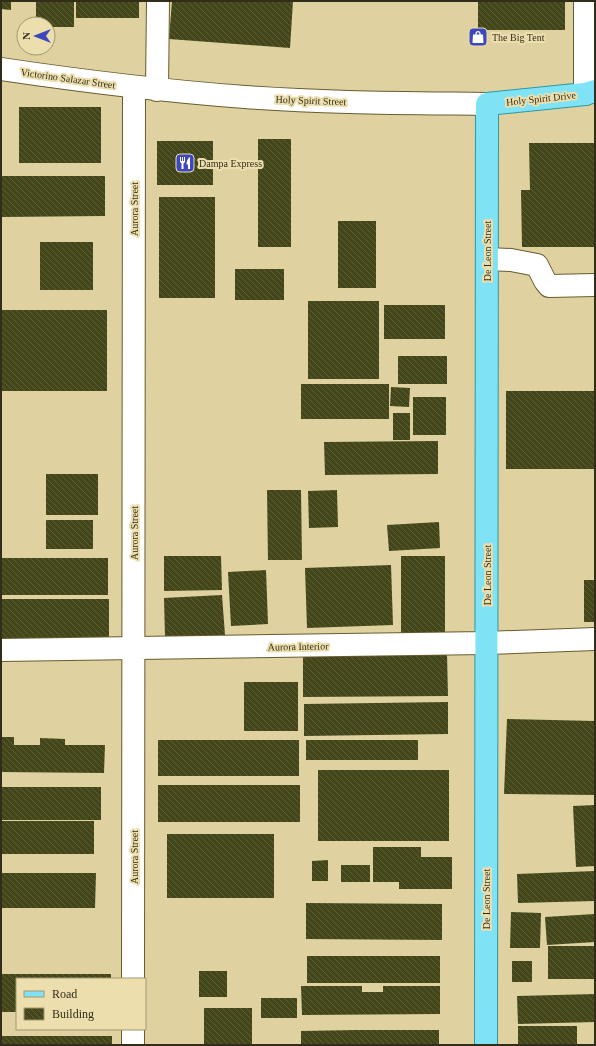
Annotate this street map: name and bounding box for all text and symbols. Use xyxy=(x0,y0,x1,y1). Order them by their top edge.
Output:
north arrow xyxy=(16,16,56,56)
shop icon: The Big Tent xyxy=(467,26,489,48)
text: N xyxy=(20,32,32,40)
place label: The Big Tent xyxy=(492,32,545,43)
street label: Victorino Salazar Street xyxy=(20,66,116,91)
street label: Holy Spirit Drive xyxy=(506,89,577,108)
street label: Holy Spirit Street xyxy=(276,94,347,107)
restaurant icon: Dampa Express xyxy=(174,152,196,174)
place label: Dampa Express xyxy=(199,158,262,169)
street label: Aurora Street xyxy=(129,182,140,236)
street label: De Leon Street xyxy=(482,221,493,281)
street label: Aurora Street xyxy=(129,506,140,560)
street label: De Leon Street xyxy=(482,545,493,605)
street label: Aurora Interior xyxy=(268,640,329,653)
street label: Aurora Street xyxy=(129,830,140,884)
street label: De Leon Street xyxy=(481,869,492,929)
legend xyxy=(16,978,146,1030)
text: Road xyxy=(52,987,77,1001)
text: Building xyxy=(52,1007,94,1021)

